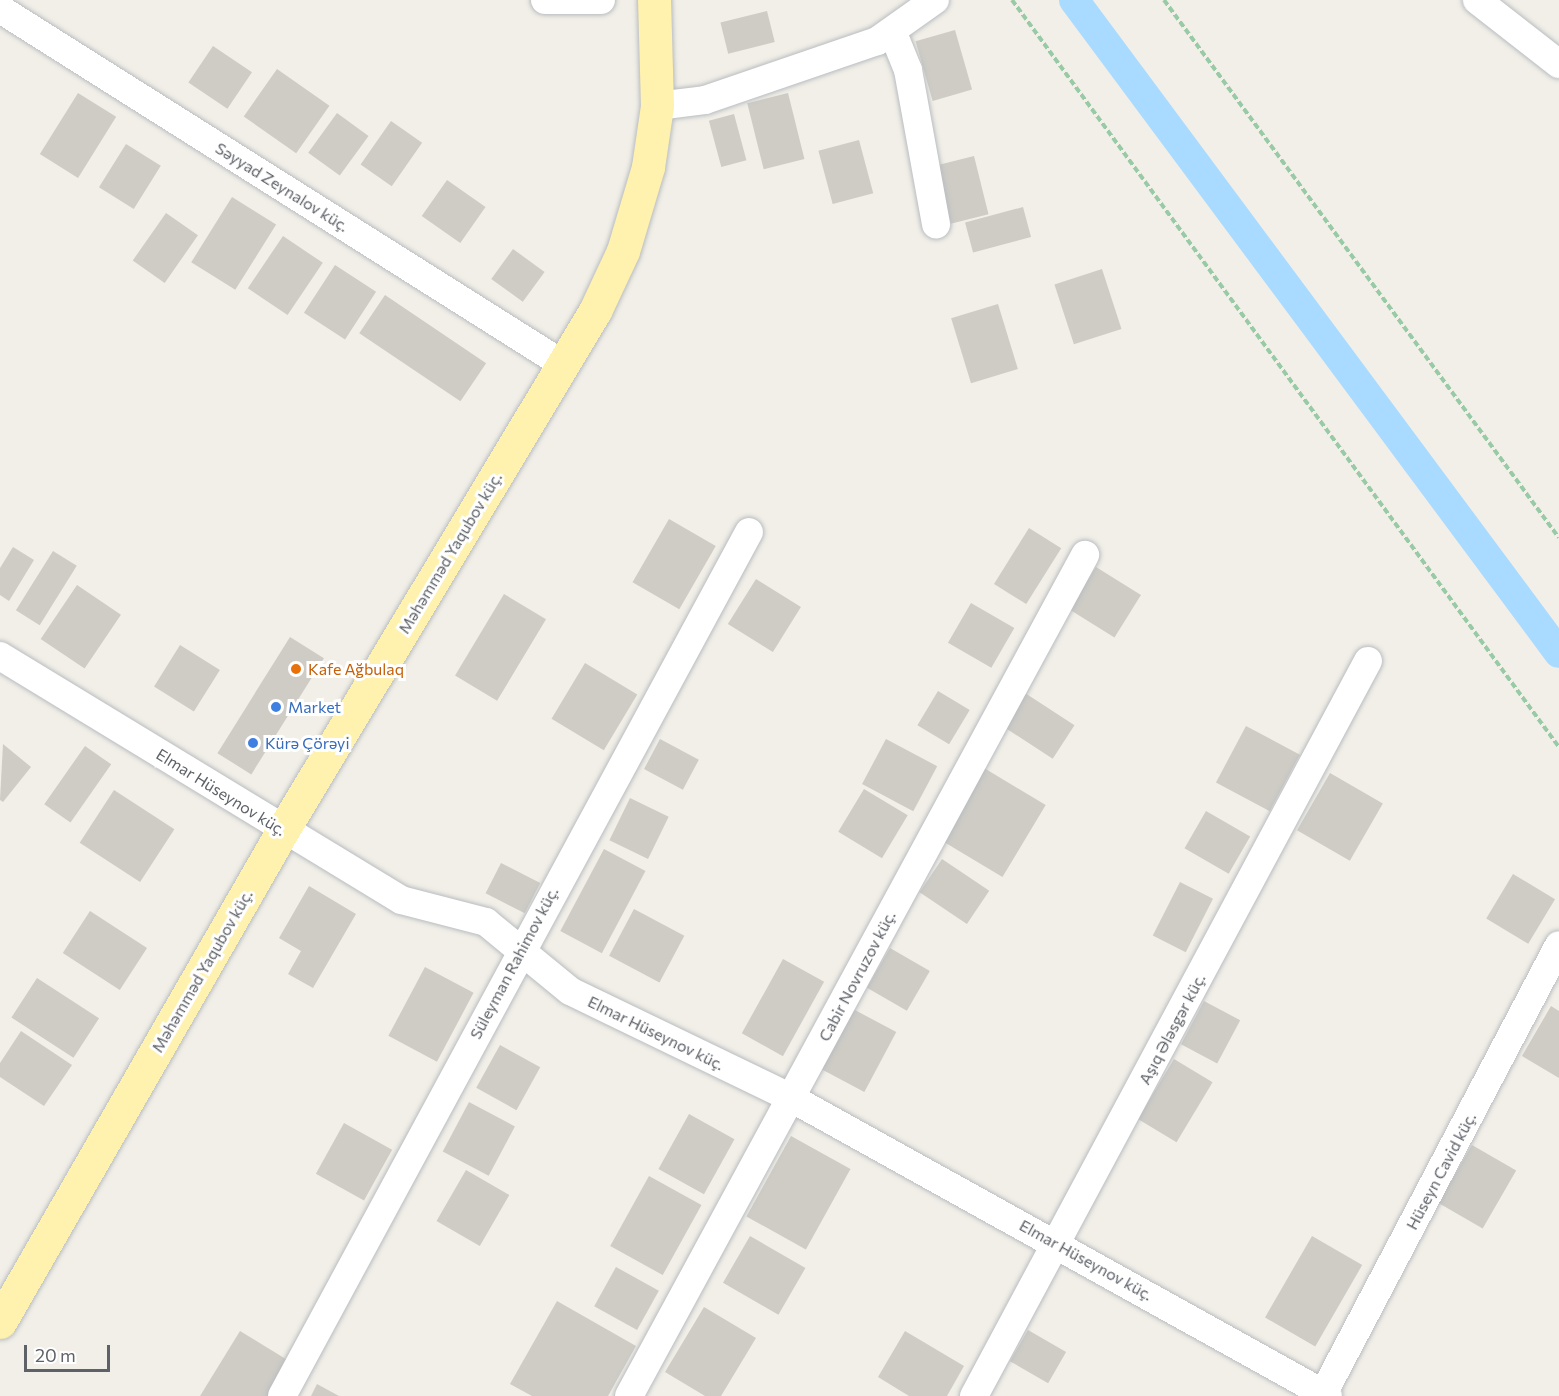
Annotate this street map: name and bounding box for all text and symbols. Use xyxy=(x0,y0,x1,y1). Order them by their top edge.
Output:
street label: Səyyad Zeynalov küç. xyxy=(212,138,352,236)
street label: Məhəmməd Yaqubov küç. xyxy=(394,469,506,637)
place label: Kafe Ağbulaq xyxy=(308,659,404,679)
marker: Kafe Ağbulaq xyxy=(289,662,303,676)
place label: Market xyxy=(288,697,341,717)
marker: Market xyxy=(269,700,283,714)
place label: Kürə Çörəyi xyxy=(265,733,350,753)
marker: Kürə Çörəyi xyxy=(246,736,260,750)
street label: Elmar Hüseynov küç. xyxy=(153,744,289,840)
street label: Süleyman Rahimov küç. xyxy=(466,884,562,1042)
street label: Məhəmməd Yaqubov küç. xyxy=(148,886,256,1056)
street label: Cabir Novruzov küç. xyxy=(814,907,900,1045)
street label: Aşıq Ələsgər küç. xyxy=(1135,970,1209,1088)
street label: Elmar Hüseynov küç. xyxy=(585,992,727,1074)
street label: Hüseyn Cavid küç. xyxy=(1402,1109,1480,1233)
street label: Elmar Hüseynov küç. xyxy=(1016,1215,1156,1305)
scale bar xyxy=(27,1333,112,1371)
text: 20 m xyxy=(35,1344,76,1366)

